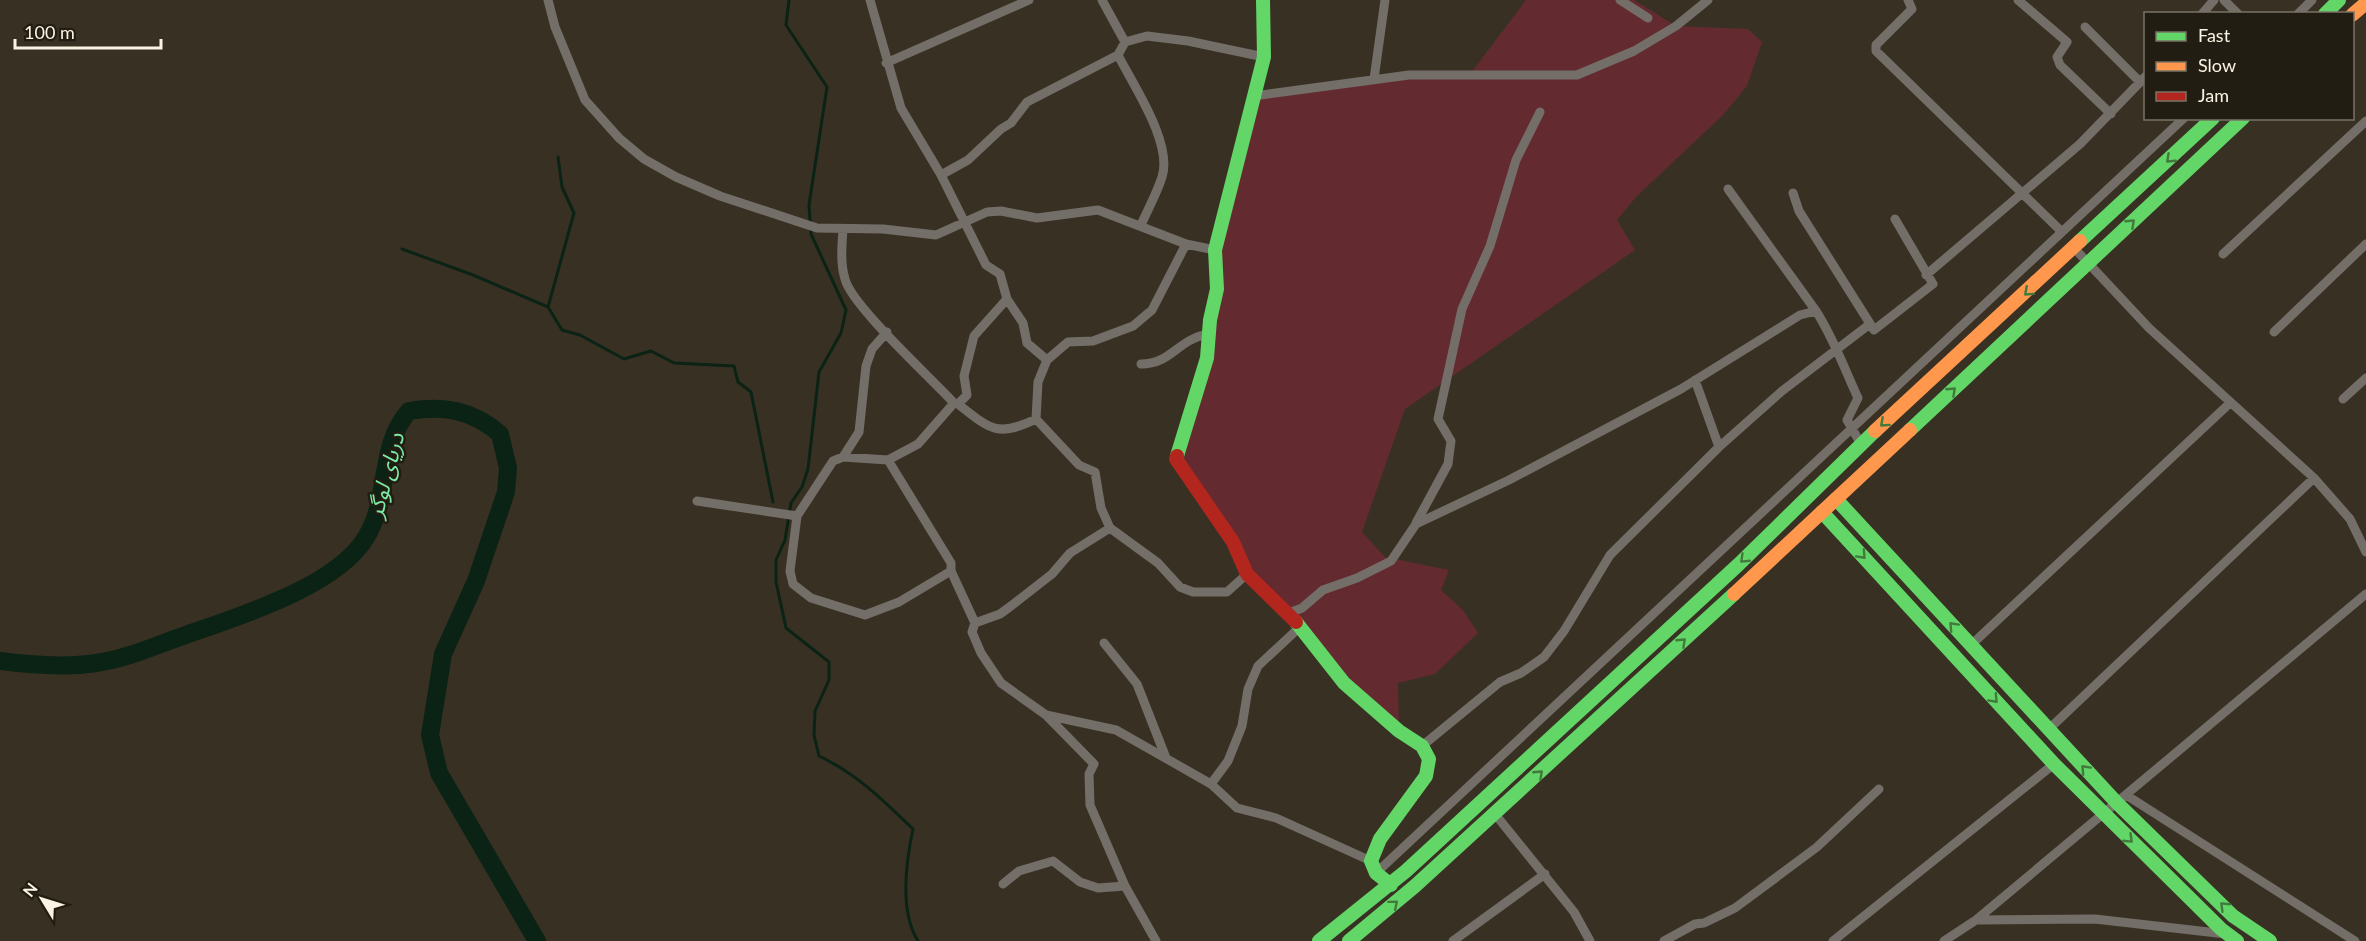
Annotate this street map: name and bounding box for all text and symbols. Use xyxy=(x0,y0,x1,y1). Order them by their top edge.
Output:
scale bar xyxy=(15,12,160,50)
legend xyxy=(2144,12,2354,120)
text: 100 m xyxy=(24,21,75,43)
text: Fast xyxy=(2198,24,2231,46)
text: Slow xyxy=(2198,54,2236,76)
text: Jam xyxy=(2198,84,2229,106)
one-way arrow xyxy=(2167,151,2178,162)
one-way arrow xyxy=(2125,219,2135,230)
one-way arrow xyxy=(2024,284,2035,295)
one-way arrow xyxy=(1945,387,1956,398)
one-way arrow xyxy=(1880,416,1891,427)
water label: دریای لوگر xyxy=(360,429,410,523)
one-way arrow xyxy=(1855,548,1866,559)
one-way arrow xyxy=(1741,552,1752,563)
one-way arrow xyxy=(1949,622,1960,632)
one-way arrow xyxy=(1676,638,1686,649)
one-way arrow xyxy=(1987,692,1998,702)
one-way arrow xyxy=(2082,765,2093,776)
one-way arrow xyxy=(1532,770,1543,781)
one-way arrow xyxy=(2122,832,2133,843)
north arrow xyxy=(12,869,72,929)
text: N xyxy=(19,879,41,900)
one-way arrow xyxy=(1387,900,1398,911)
one-way arrow xyxy=(2220,902,2230,913)

